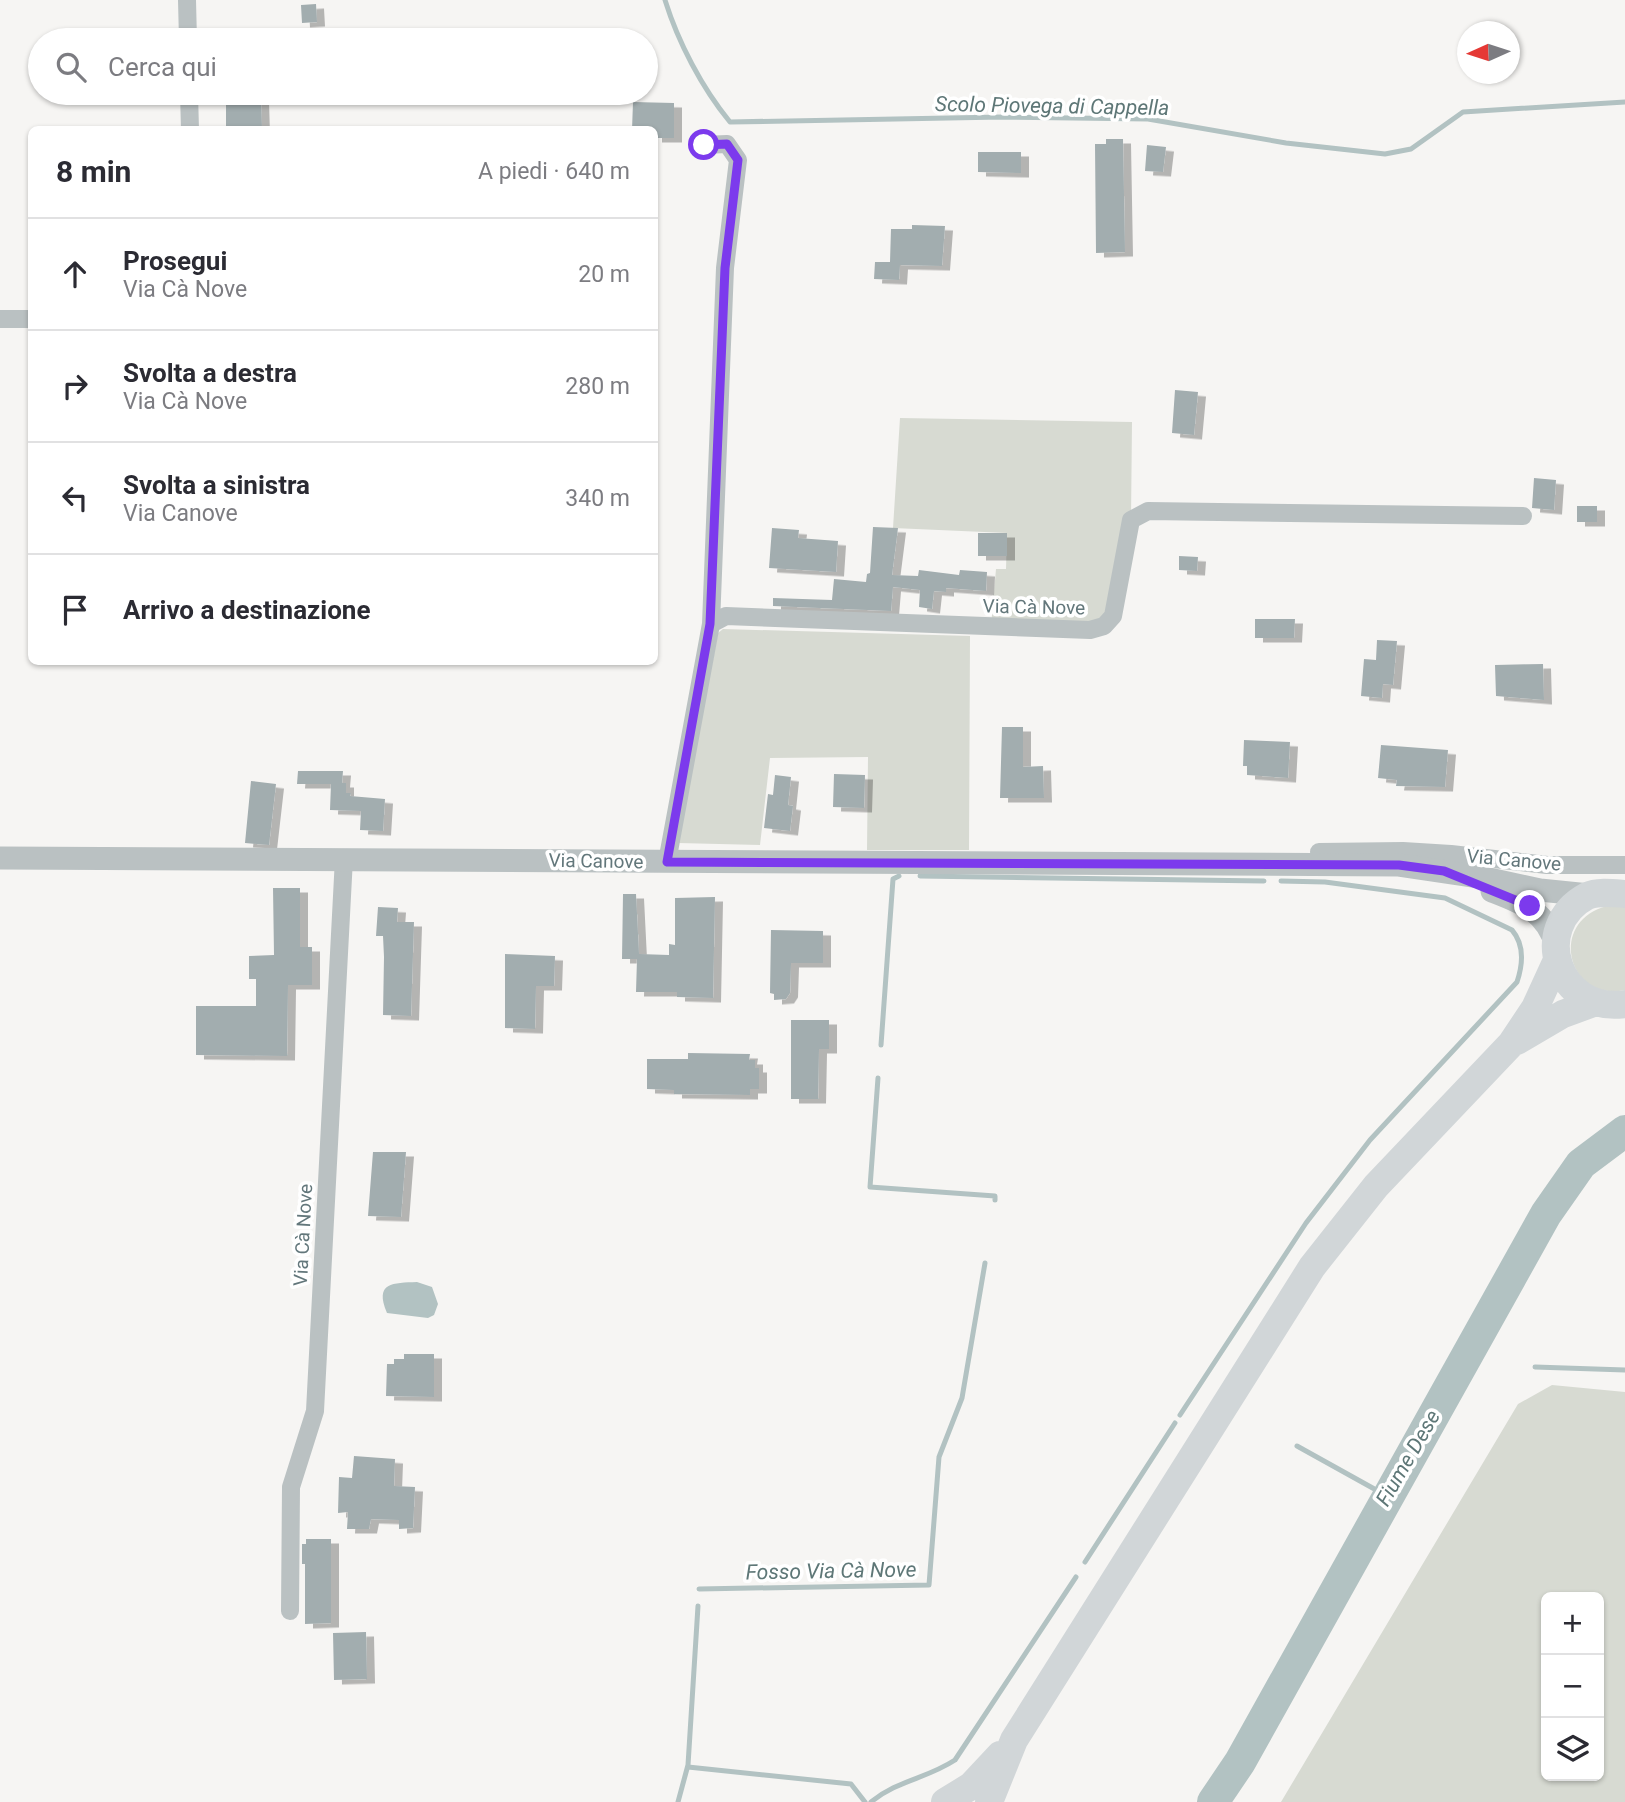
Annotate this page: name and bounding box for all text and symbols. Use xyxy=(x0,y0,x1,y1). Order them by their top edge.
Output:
north arrow xyxy=(1457,21,1520,84)
search box xyxy=(28,28,658,105)
icon: search xyxy=(52,48,90,86)
text: Cerca qui xyxy=(108,52,217,82)
water label: Scolo Piovega di Cappella xyxy=(935,92,1169,120)
route start xyxy=(688,129,719,160)
text: 8 min xyxy=(56,154,131,189)
text: A piedi · 640 m xyxy=(478,158,630,185)
text: Prosegui xyxy=(123,246,227,276)
icon: ahead xyxy=(56,255,94,293)
text: 20 m xyxy=(578,261,630,288)
text: Via Cà Nove xyxy=(123,276,247,303)
text: Svolta a destra xyxy=(123,358,297,388)
icon: right xyxy=(56,367,94,405)
text: 280 m xyxy=(565,373,630,400)
text: Via Cà Nove xyxy=(123,388,247,415)
text: Svolta a sinistra xyxy=(123,470,310,500)
icon: left xyxy=(56,479,94,517)
text: 340 m xyxy=(565,485,630,512)
text: Via Canove xyxy=(123,500,238,527)
icon: arrive xyxy=(56,591,94,629)
text: Arrivo a destinazione xyxy=(123,595,370,625)
street label: Via Cà Nove xyxy=(983,595,1085,619)
street label: Via Canove xyxy=(1466,844,1562,876)
street label: Via Canove xyxy=(548,849,644,873)
route end xyxy=(1514,890,1545,921)
street label: Via Cà Nove xyxy=(289,1183,317,1287)
water label: Fiume Dese xyxy=(1371,1406,1445,1510)
water label: Fosso Via Cà Nove xyxy=(745,1558,917,1584)
map controls xyxy=(1541,1592,1604,1781)
button: + xyxy=(1541,1592,1604,1655)
button: − xyxy=(1541,1655,1604,1718)
button: layers xyxy=(1541,1718,1604,1781)

